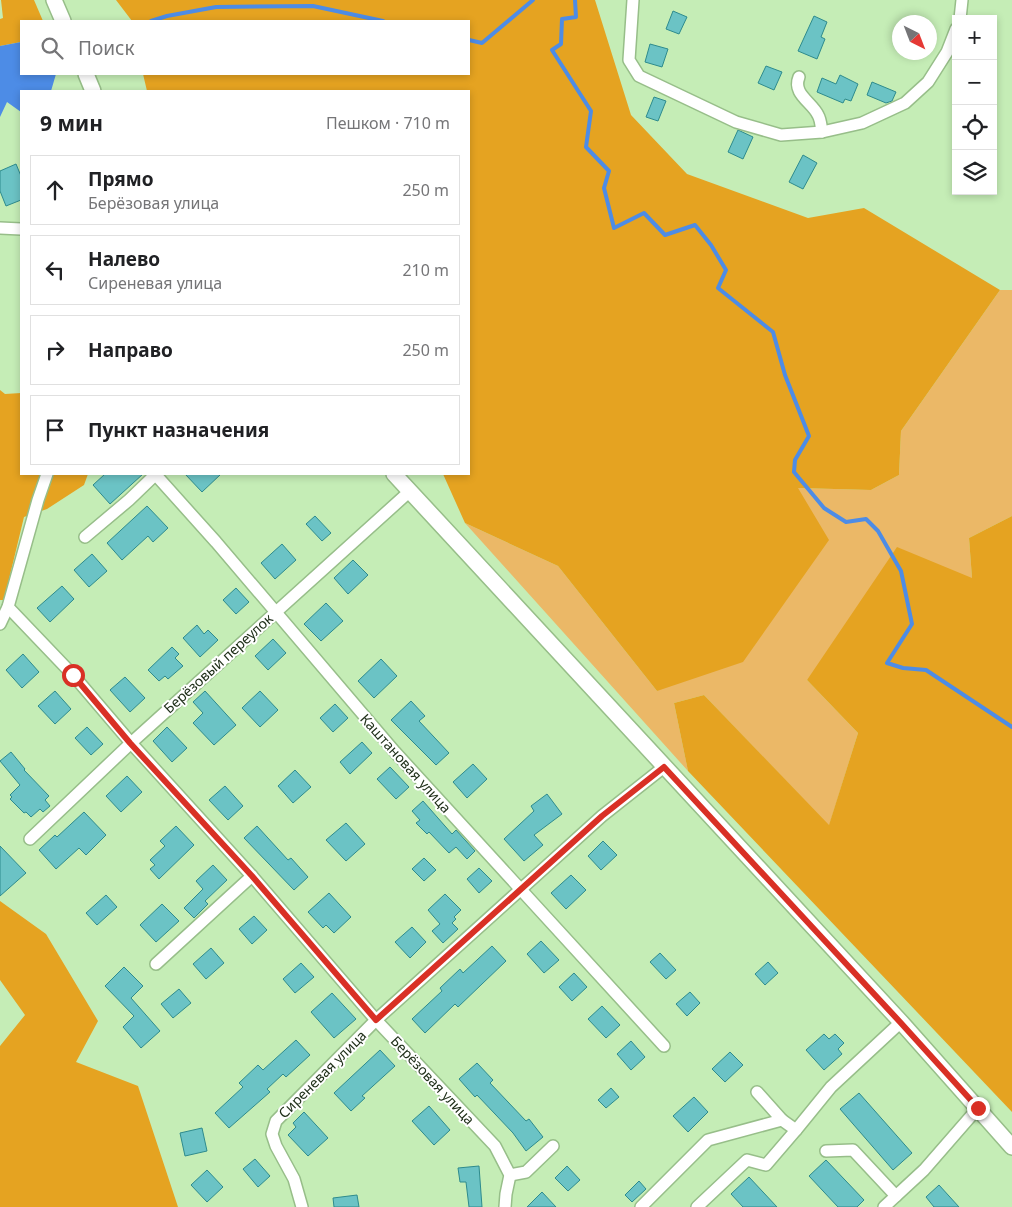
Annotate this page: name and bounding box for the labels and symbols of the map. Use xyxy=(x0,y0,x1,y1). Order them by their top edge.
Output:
north arrow xyxy=(892,15,937,60)
street label: Берёзовый переулок xyxy=(159,608,277,717)
route start xyxy=(62,664,85,687)
street label: Каштановая улица xyxy=(356,709,456,817)
street label: Сиреневая улица xyxy=(274,1026,370,1122)
street label: Берёзовая улица xyxy=(387,1032,479,1128)
route end xyxy=(967,1097,990,1120)

